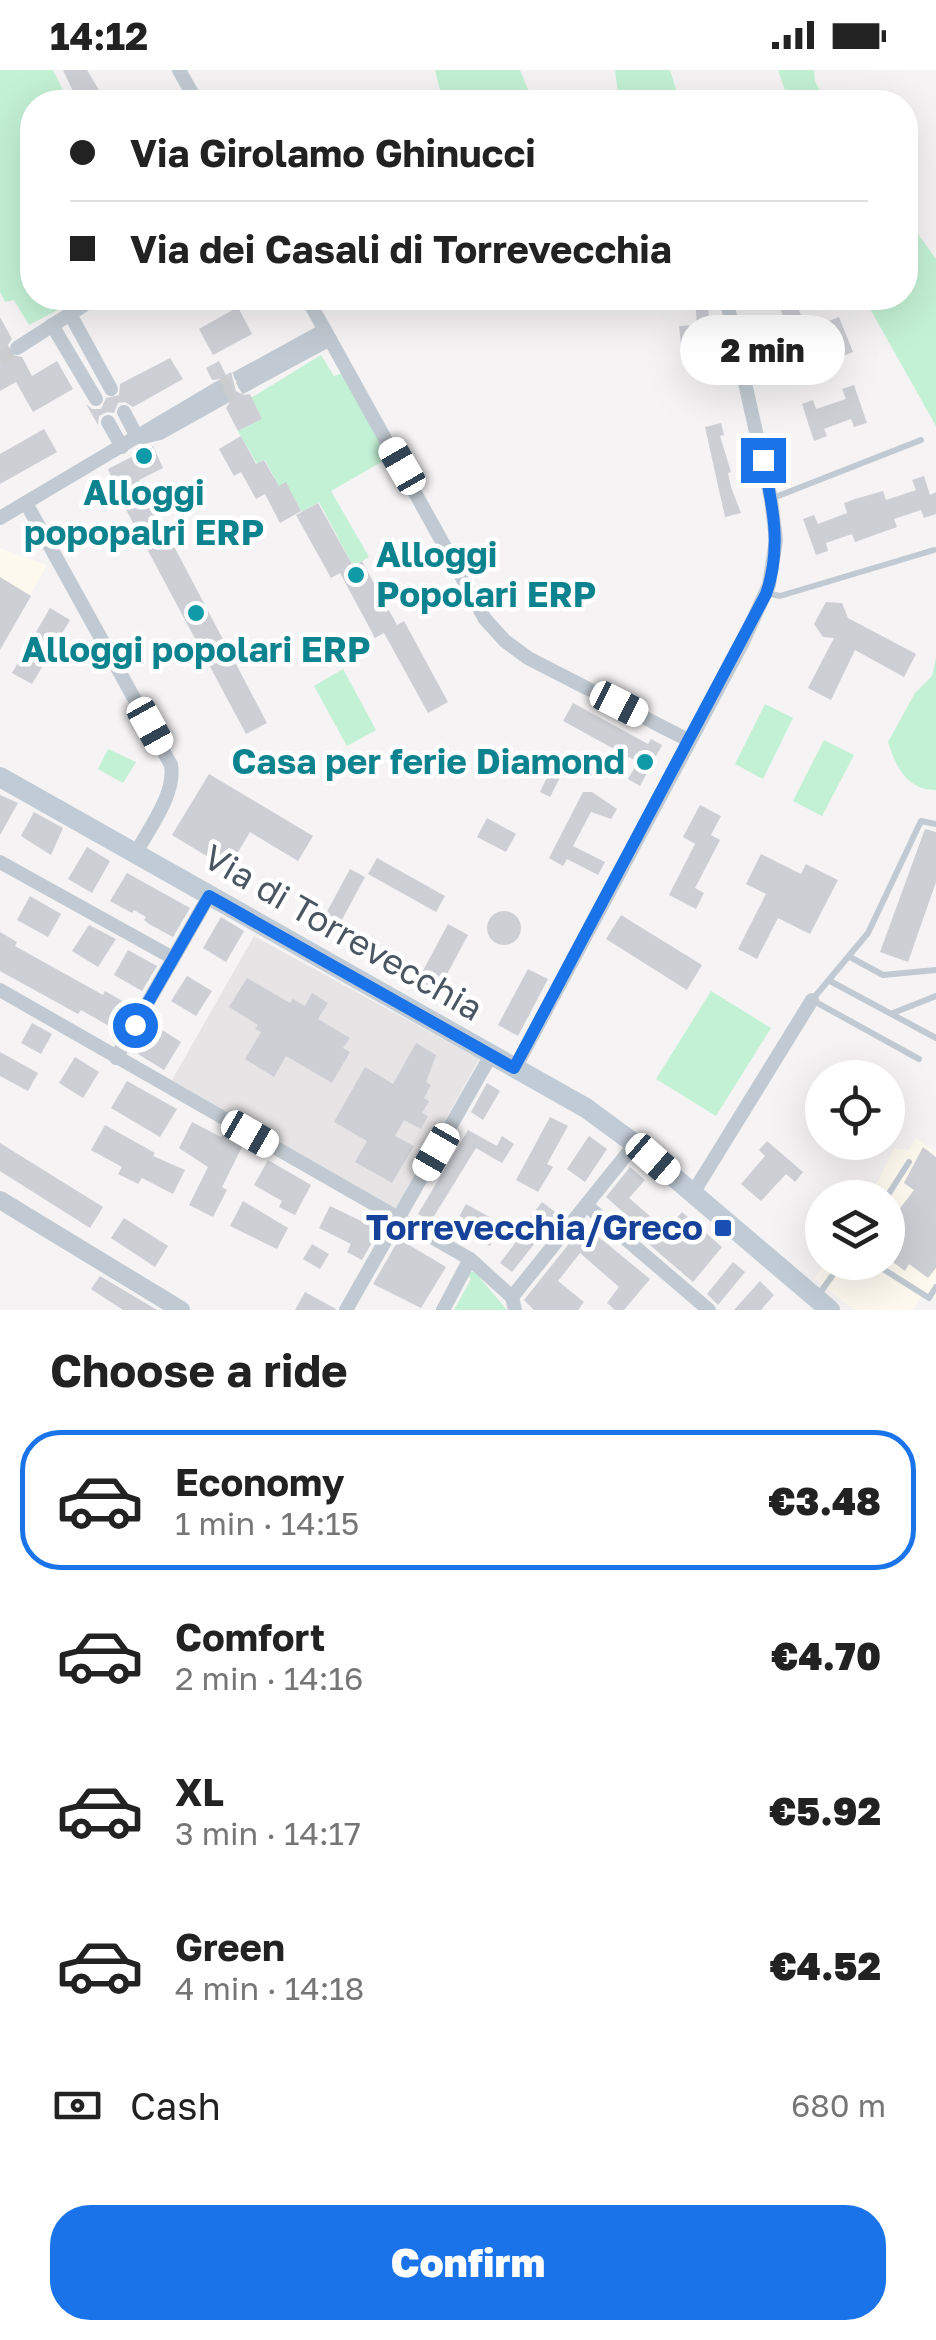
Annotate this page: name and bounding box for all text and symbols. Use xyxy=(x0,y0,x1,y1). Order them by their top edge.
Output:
text: 14:12 xyxy=(50,13,148,58)
text: Via Girolamo Ghinucci xyxy=(130,130,536,175)
text: Via dei Casali di Torrevecchia xyxy=(130,226,672,271)
callout: 2 min xyxy=(680,315,846,385)
text: 2 min xyxy=(720,331,805,369)
car xyxy=(374,433,430,499)
route end xyxy=(741,438,786,483)
marker: Alloggi popopalri ERP xyxy=(133,445,155,467)
place label: Alloggi popopalri ERP xyxy=(24,471,264,553)
place label: Alloggi Popolari ERP xyxy=(376,533,596,615)
marker: Alloggi Popolari ERP xyxy=(345,564,367,586)
marker: Alloggi popolari ERP xyxy=(185,602,207,624)
place label: Alloggi popolari ERP xyxy=(22,628,370,670)
car xyxy=(585,677,653,731)
car xyxy=(122,692,178,760)
place label: Casa per ferie Diamond xyxy=(231,740,625,782)
marker: Casa per ferie Diamond xyxy=(634,751,656,773)
street label: Via di Torrevecchia xyxy=(197,835,490,1029)
route start xyxy=(113,1003,158,1048)
map controls xyxy=(805,1060,905,1280)
button: locate xyxy=(805,1060,905,1160)
car xyxy=(217,1106,283,1162)
car xyxy=(408,1119,464,1185)
car xyxy=(621,1128,685,1190)
button: layers xyxy=(805,1180,905,1280)
place label: Torrevecchia/Greco xyxy=(366,1206,703,1248)
marker: Torrevecchia/Greco xyxy=(712,1217,734,1239)
text: Choose a ride xyxy=(50,1343,348,1397)
icon: car xyxy=(55,1455,145,1545)
text: Economy xyxy=(175,1459,344,1504)
text: €3.48 xyxy=(768,1478,881,1523)
text: 1 min · 14:15 xyxy=(175,1504,359,1542)
icon: car xyxy=(55,1610,145,1700)
text: Comfort xyxy=(175,1614,325,1659)
text: €4.70 xyxy=(771,1633,881,1678)
text: 2 min · 14:16 xyxy=(175,1659,363,1697)
icon: car xyxy=(55,1765,145,1855)
text: XL xyxy=(175,1769,224,1814)
text: €5.92 xyxy=(769,1788,881,1833)
text: 3 min · 14:17 xyxy=(175,1814,361,1852)
icon: car xyxy=(55,1920,145,2010)
text: Green xyxy=(175,1924,285,1969)
text: €4.52 xyxy=(769,1943,881,1988)
text: 4 min · 14:18 xyxy=(175,1969,364,2007)
icon: cash xyxy=(50,2078,105,2133)
text: Cash xyxy=(130,2083,221,2128)
text: 680 m xyxy=(791,2086,886,2124)
button: Confirm xyxy=(50,2205,886,2320)

